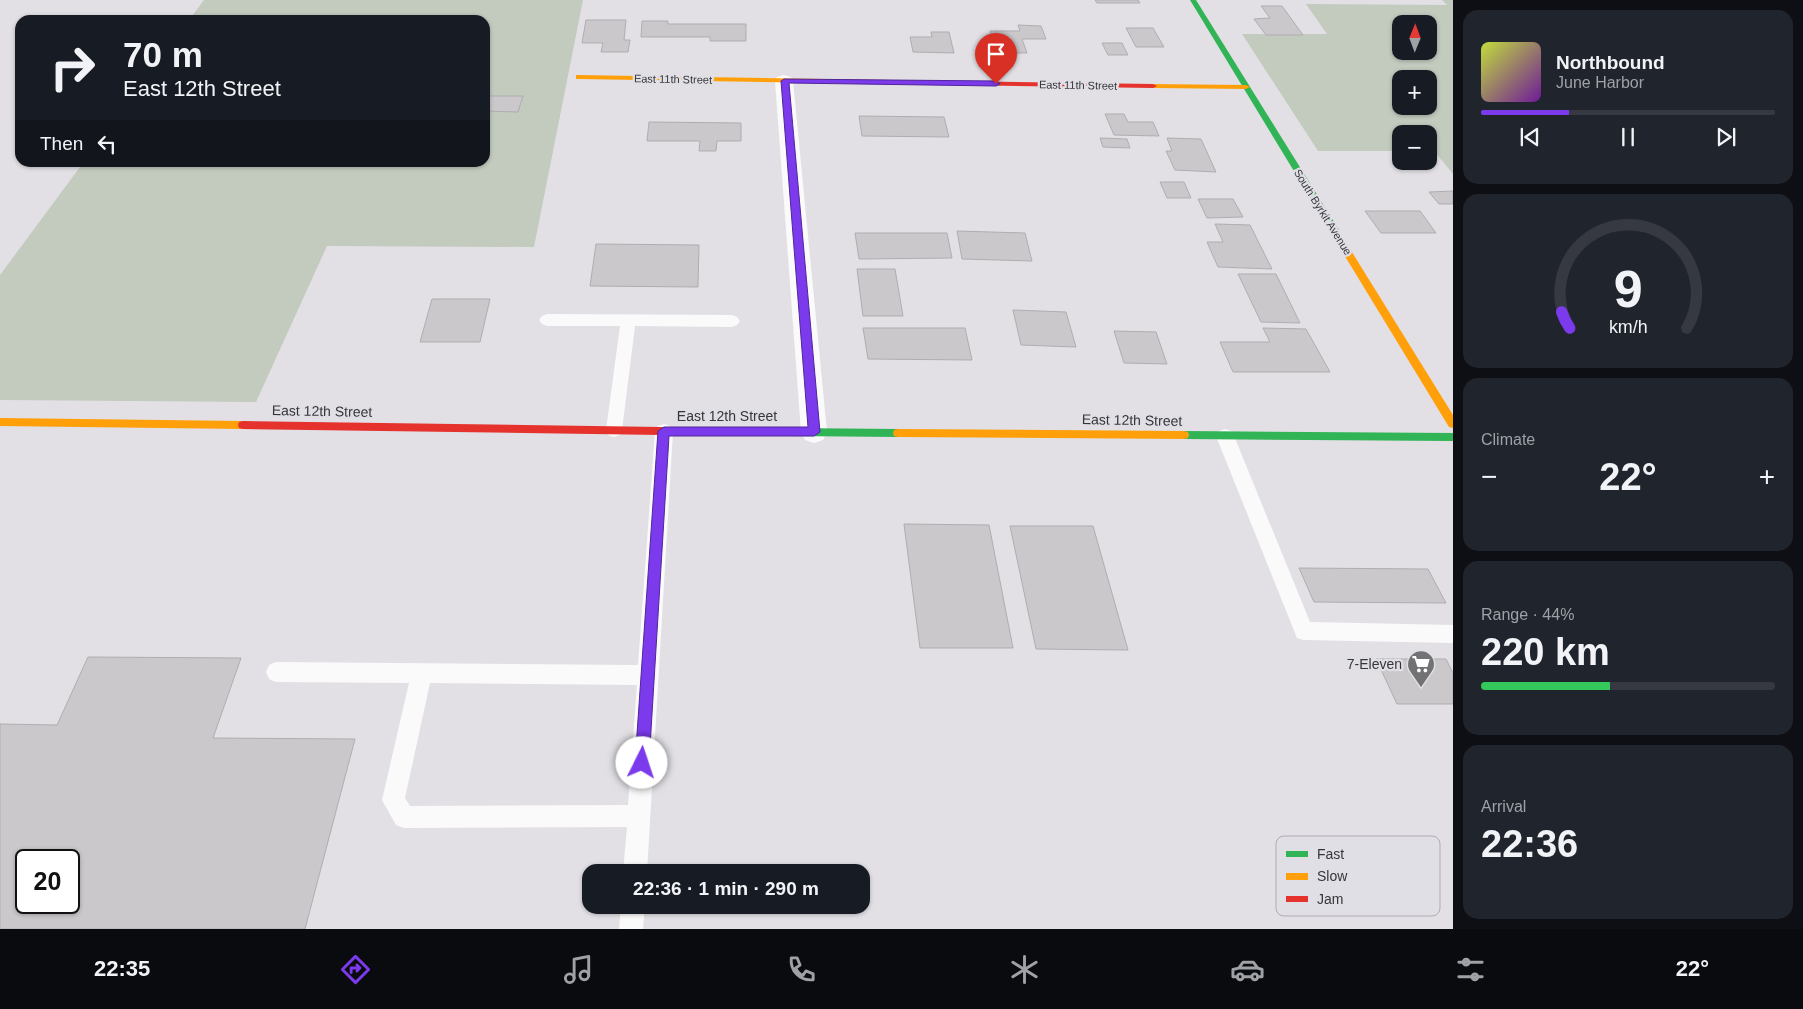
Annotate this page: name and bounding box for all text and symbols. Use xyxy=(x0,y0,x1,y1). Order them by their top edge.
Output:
north arrow xyxy=(1392,15,1438,60)
map controls xyxy=(1392,15,1437,170)
pin xyxy=(975,33,1017,84)
icon: right xyxy=(40,35,105,100)
text: 70 m xyxy=(123,35,203,74)
icon: arrive xyxy=(982,40,1010,68)
text: Northbound xyxy=(1556,52,1665,73)
button: + xyxy=(1392,70,1437,115)
street label: East 11th Street xyxy=(634,72,712,86)
text: June Harbor xyxy=(1556,74,1644,91)
text: East 12th Street xyxy=(123,76,281,101)
street label: East 11th Street xyxy=(1039,78,1117,92)
icon: previous xyxy=(1516,123,1544,151)
icon: pause xyxy=(1614,123,1642,151)
icon: next xyxy=(1712,123,1740,151)
button: − xyxy=(1392,125,1437,170)
icon: left xyxy=(93,130,121,158)
text: Then xyxy=(40,133,83,154)
street label: South Byrkit Avenue xyxy=(1292,167,1354,257)
text: 9 xyxy=(1614,260,1642,318)
text: km/h xyxy=(1609,317,1647,337)
street label: East 12th Street xyxy=(272,402,372,420)
street label: East 12th Street xyxy=(677,408,777,424)
street label: East 12th Street xyxy=(1082,411,1182,429)
text: Climate xyxy=(1481,431,1535,448)
text: 22° xyxy=(1599,456,1657,498)
text: − xyxy=(1481,461,1497,492)
text: + xyxy=(1759,461,1775,492)
text: Range · 44% xyxy=(1481,606,1574,623)
text: 220 km xyxy=(1481,631,1610,673)
supermarket icon: 7-Eleven xyxy=(1406,649,1436,688)
place label: 7-Eleven xyxy=(1347,656,1402,672)
position arrow xyxy=(615,736,667,788)
text: Arrival xyxy=(1481,798,1526,815)
text: 22:36 xyxy=(1481,823,1578,865)
legend xyxy=(1276,836,1440,916)
text: Fast xyxy=(1317,846,1344,862)
speed limit sign: 20 xyxy=(15,849,80,914)
text: Slow xyxy=(1317,868,1348,884)
text: 22:36 · 1 min · 290 m xyxy=(633,878,819,899)
text: Jam xyxy=(1317,891,1343,907)
icon: directions xyxy=(338,952,373,987)
icon: music xyxy=(561,952,596,987)
icon: phone xyxy=(784,952,819,987)
icon: climate xyxy=(1007,952,1042,987)
icon: car xyxy=(1230,952,1265,987)
icon: filters xyxy=(1453,952,1488,987)
text: 22:35 xyxy=(94,956,150,981)
text: 22° xyxy=(1676,956,1709,981)

